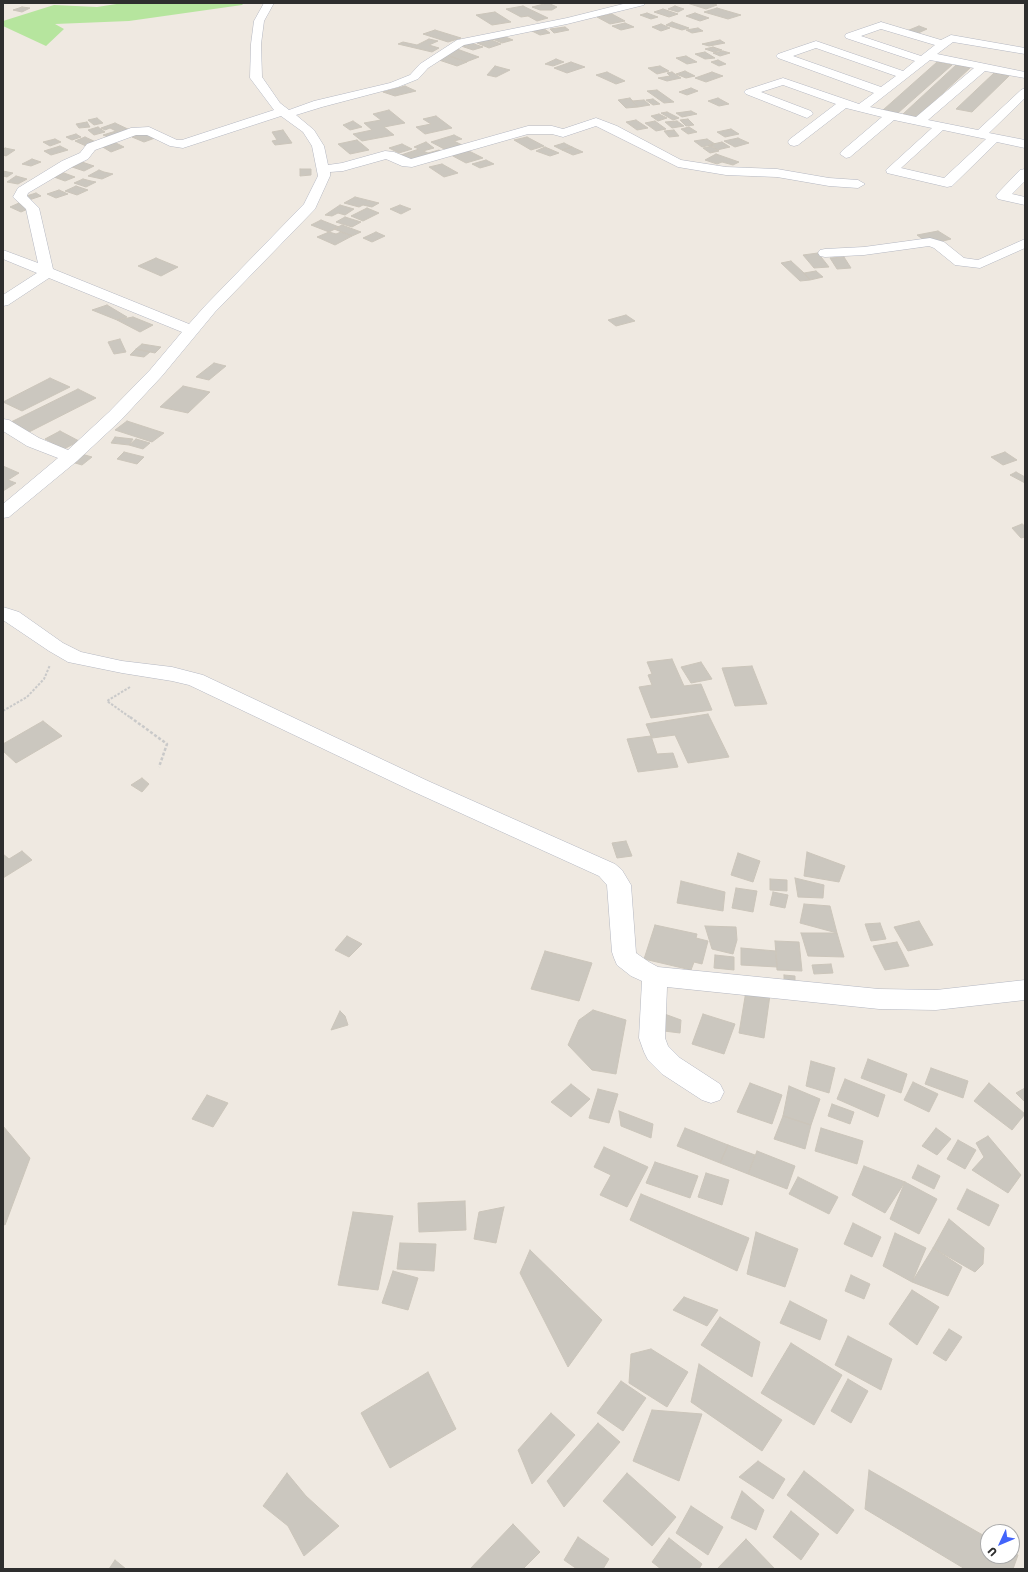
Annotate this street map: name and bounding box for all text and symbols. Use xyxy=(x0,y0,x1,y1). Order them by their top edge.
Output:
north arrow xyxy=(980,1524,1020,1564)
text: U xyxy=(984,1543,1001,1560)

